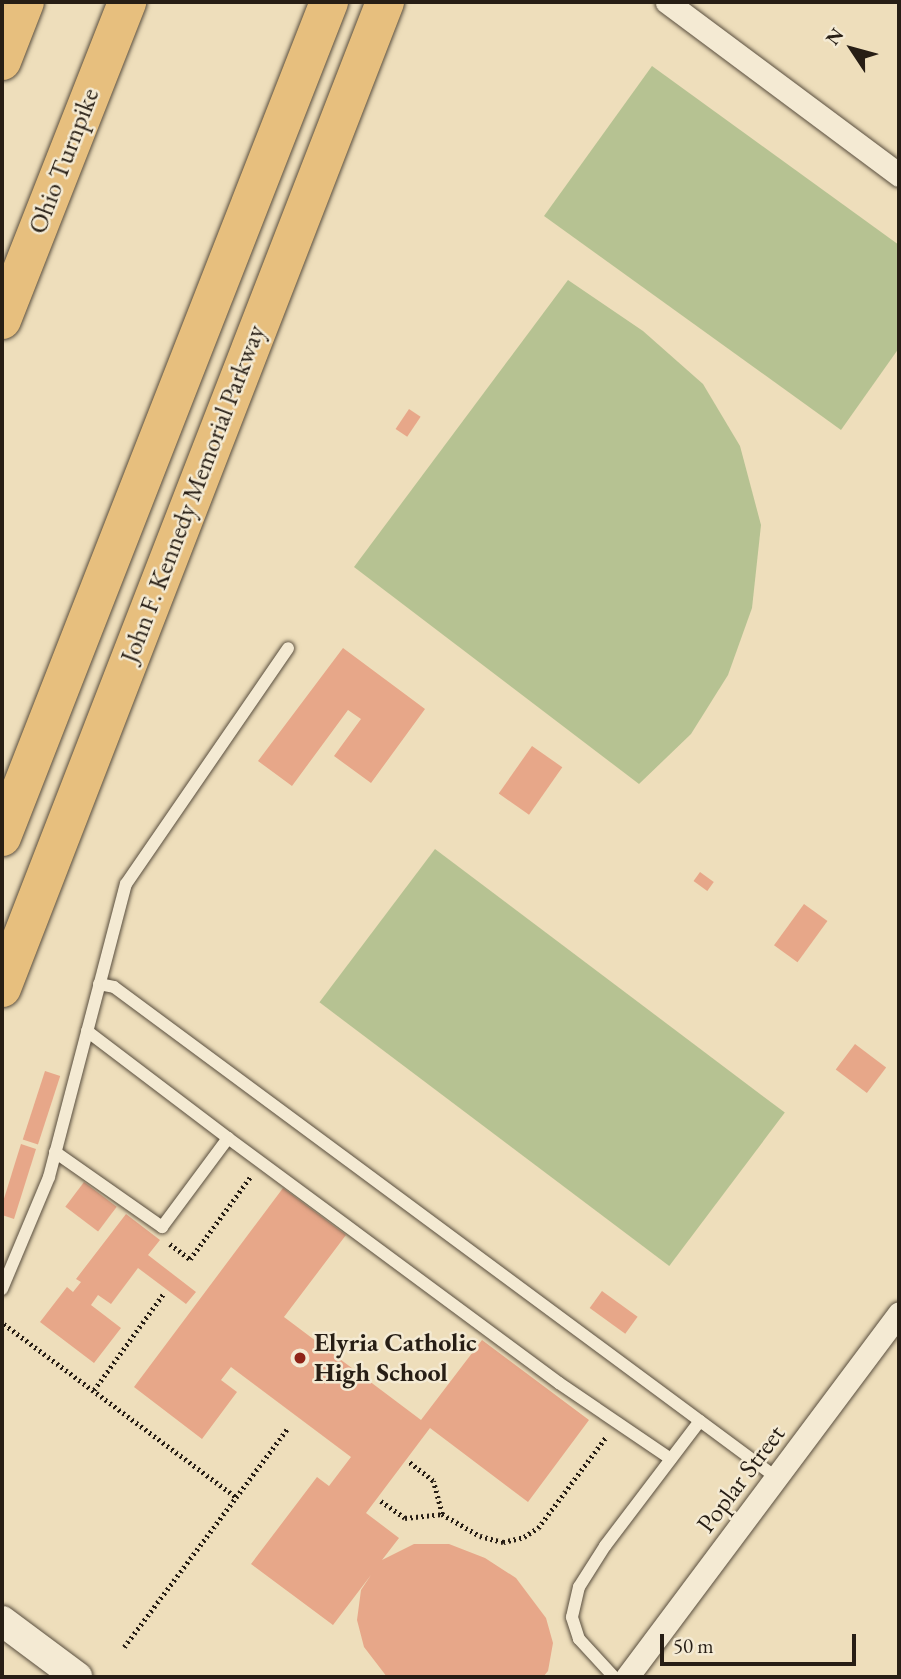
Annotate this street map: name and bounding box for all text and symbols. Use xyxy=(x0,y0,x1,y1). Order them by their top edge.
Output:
north arrow xyxy=(817,14,887,84)
text: N xyxy=(820,23,849,50)
street label: Ohio Turnpike xyxy=(22,84,106,238)
street label: John F. Kennedy Memorial Parkway xyxy=(114,321,272,667)
place label: Elyria Catholic High School xyxy=(314,1327,477,1388)
marker: Elyria Catholic High School xyxy=(292,1350,308,1366)
street label: Poplar Street xyxy=(690,1419,792,1539)
scale bar xyxy=(663,1620,859,1664)
text: 50 m xyxy=(673,1632,714,1659)

